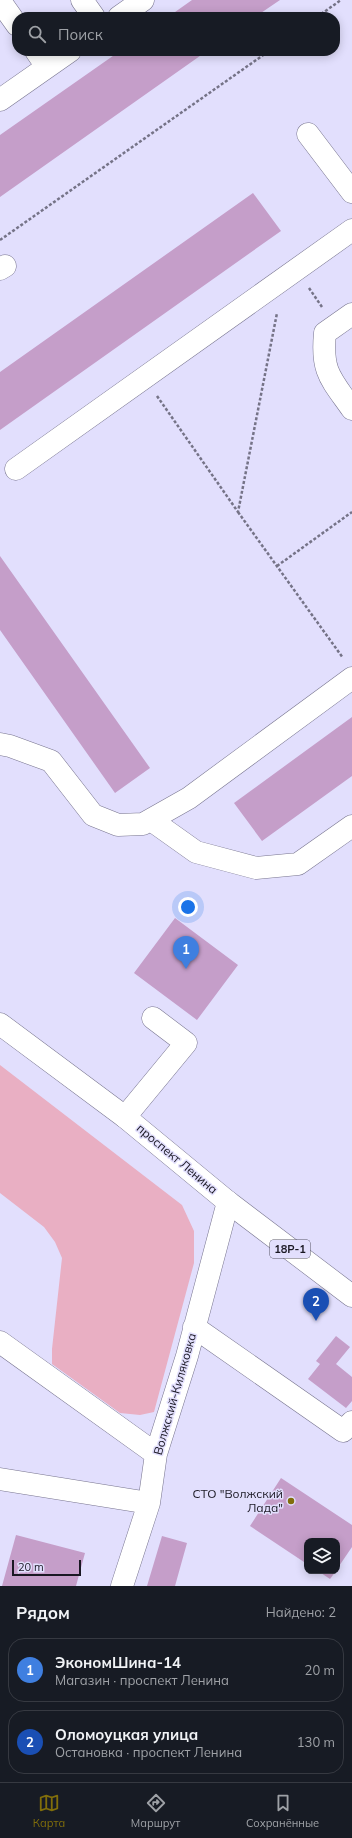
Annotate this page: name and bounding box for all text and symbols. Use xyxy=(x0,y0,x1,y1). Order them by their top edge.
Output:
search box xyxy=(12,12,340,56)
icon: search xyxy=(26,23,48,45)
text: Поиск xyxy=(58,25,103,44)
your location xyxy=(178,897,198,917)
pin: 1 xyxy=(173,936,199,969)
street label: проспект Ленина xyxy=(134,1120,221,1197)
road number: 18Р-1 xyxy=(270,1240,310,1258)
pin: 2 xyxy=(303,1288,329,1321)
street label: Волжский-Киляковка xyxy=(150,1331,199,1457)
place label: СТО "Волжский Лада" xyxy=(193,1486,283,1515)
marker: СТО "Волжский Лада" xyxy=(286,1496,296,1506)
map controls xyxy=(304,1538,340,1574)
button: layers xyxy=(304,1538,340,1574)
scale bar xyxy=(12,1558,81,1577)
text: 20 m xyxy=(18,1560,44,1574)
text: Рядом xyxy=(16,1602,70,1623)
text: Найдено: 2 xyxy=(266,1604,336,1620)
text: ЭкономШина-14 xyxy=(55,1653,181,1672)
text: 1 xyxy=(26,1662,34,1678)
text: 20 m xyxy=(305,1662,335,1678)
text: Магазин · проспект Ленина xyxy=(55,1672,229,1688)
text: Оломоуцкая улица xyxy=(55,1725,198,1744)
text: 2 xyxy=(26,1734,34,1750)
text: 130 m xyxy=(297,1734,335,1750)
text: Остановка · проспект Ленина xyxy=(55,1744,242,1760)
tab: Карта xyxy=(33,1792,65,1830)
tab: Маршрут xyxy=(131,1792,180,1830)
tab: Сохранённые xyxy=(246,1792,319,1830)

